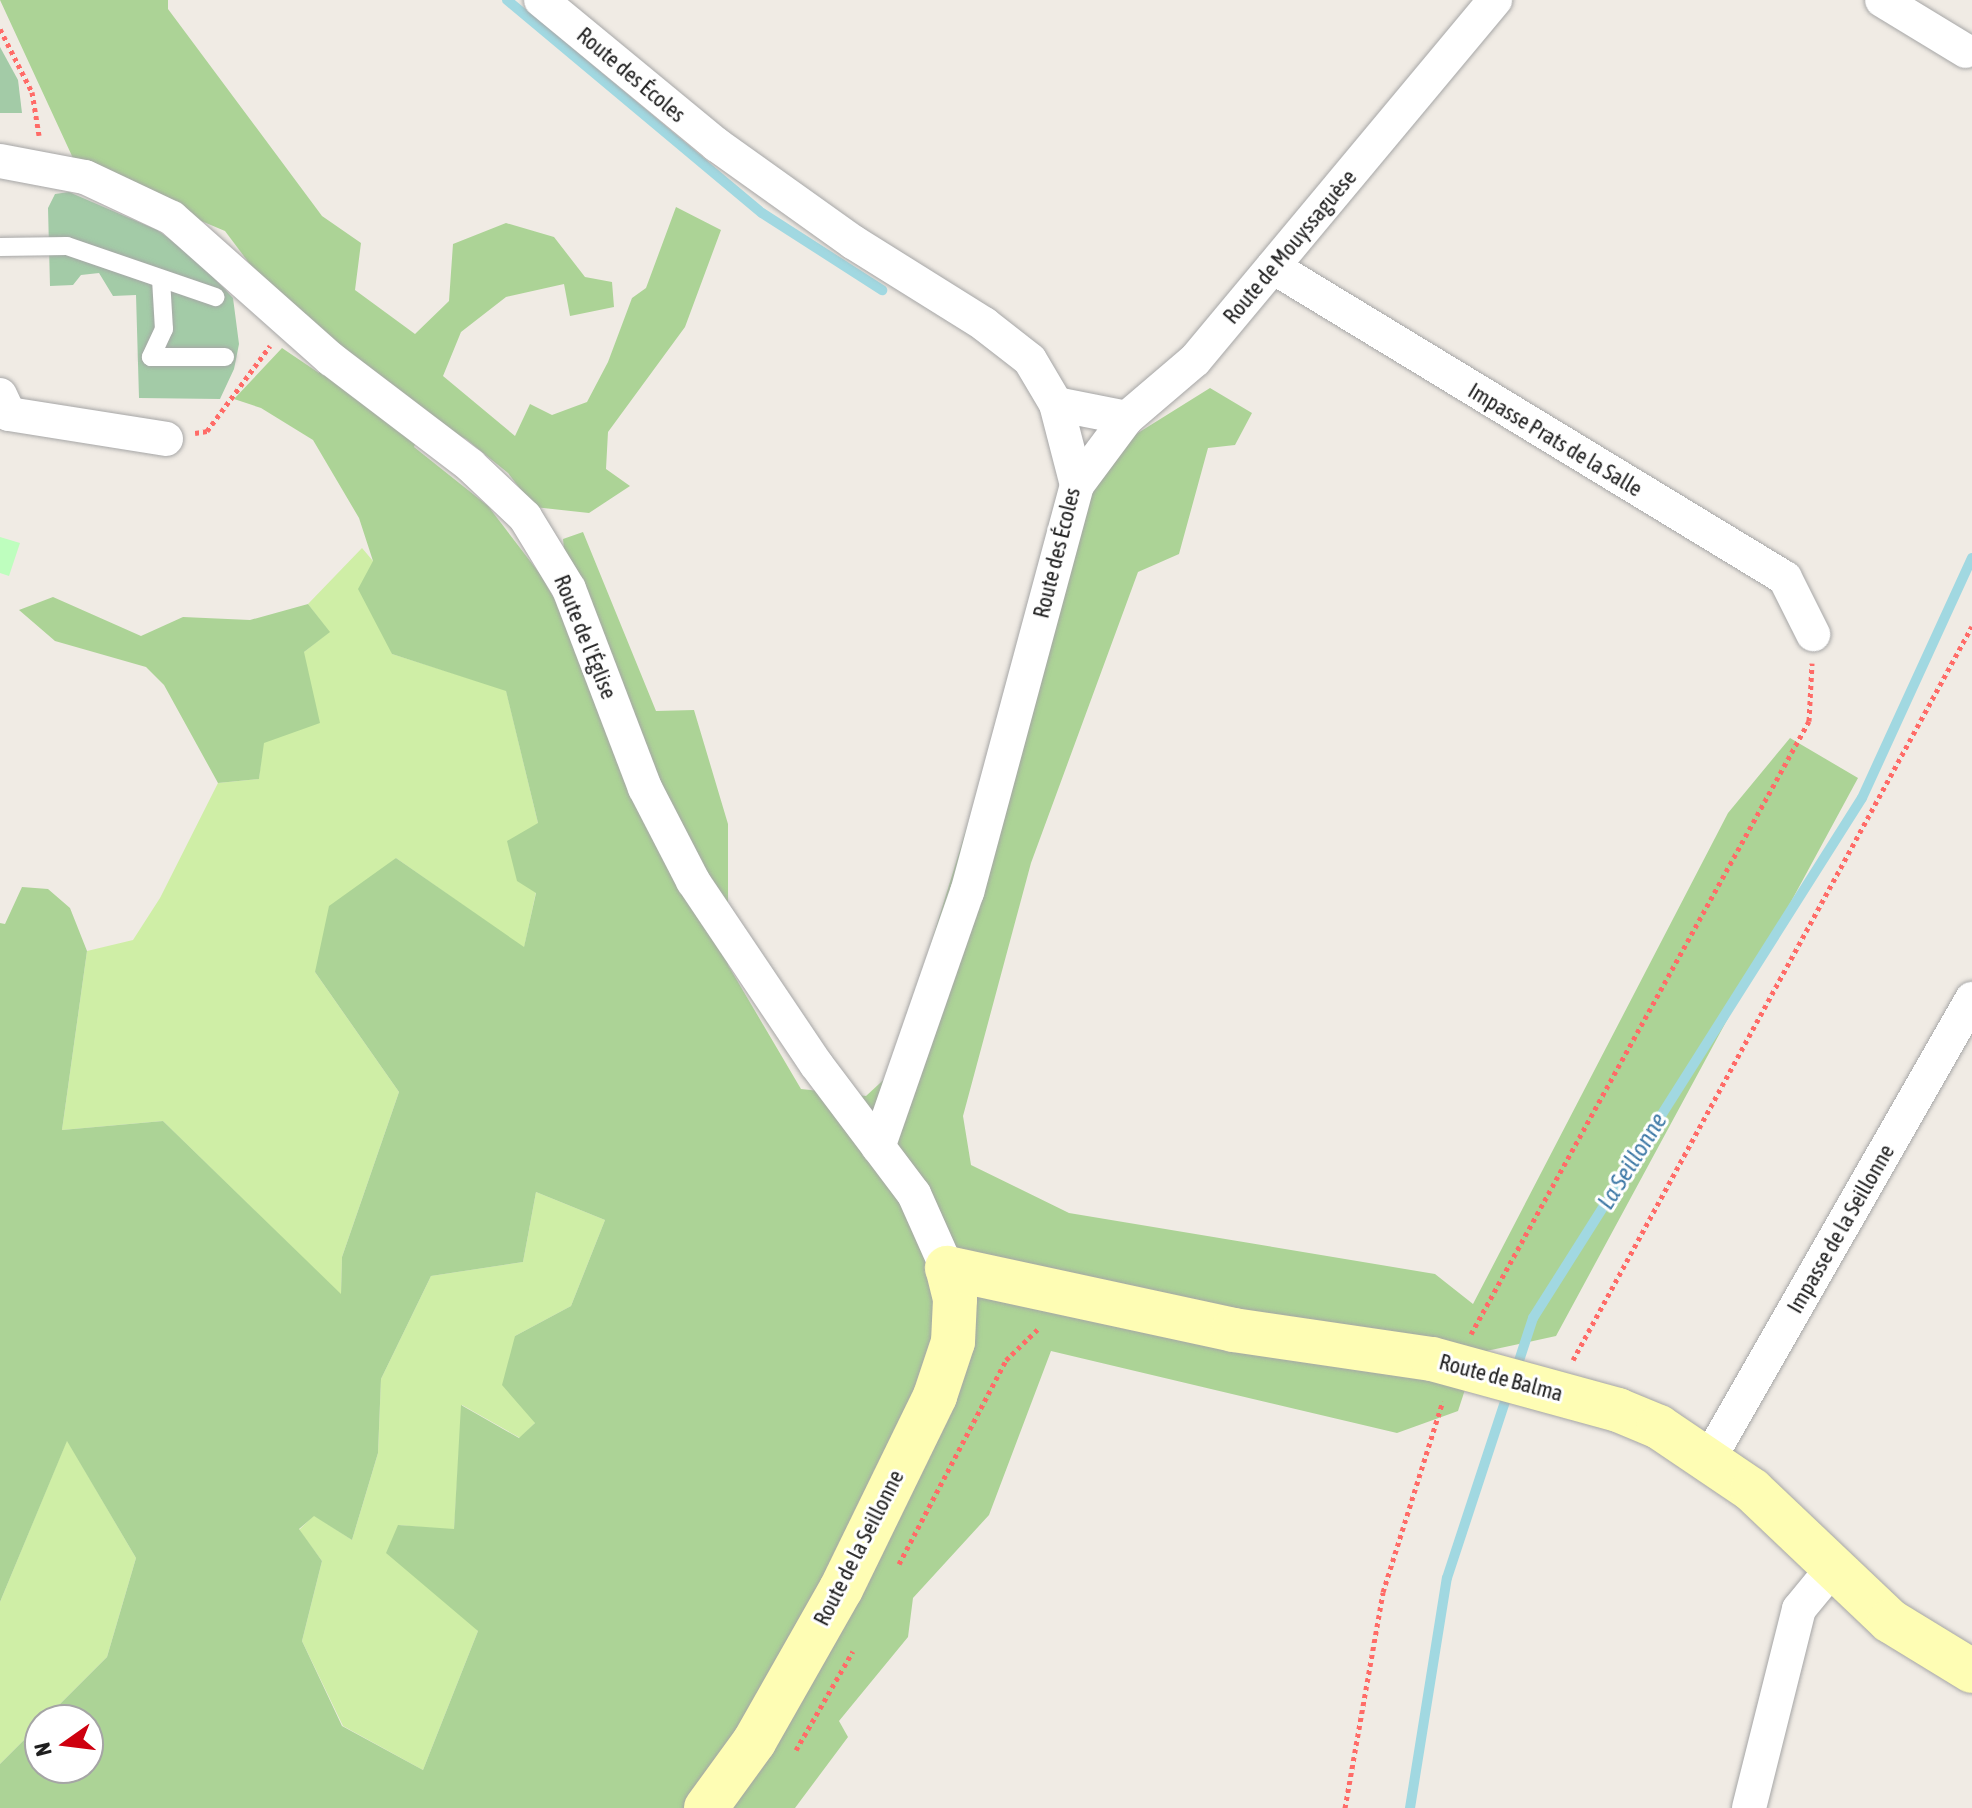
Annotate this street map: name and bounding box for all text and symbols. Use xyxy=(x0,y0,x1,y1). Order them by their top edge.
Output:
street label: Route des Écoles xyxy=(571,22,691,128)
street label: Route de Mouyssaguèse xyxy=(1218,165,1362,329)
street label: Impasse Prats de la Salle xyxy=(1463,378,1647,502)
street label: Route des Écoles xyxy=(1028,485,1086,621)
street label: Route de l'Église xyxy=(548,571,622,703)
water label: La Seillonne xyxy=(1591,1108,1673,1214)
street label: Impasse de la Seillonne xyxy=(1782,1140,1900,1318)
street label: Route de Balma xyxy=(1436,1349,1566,1407)
street label: Route de la Seillonne xyxy=(808,1466,910,1630)
north arrow xyxy=(24,1704,104,1784)
text: N xyxy=(28,1740,57,1759)

